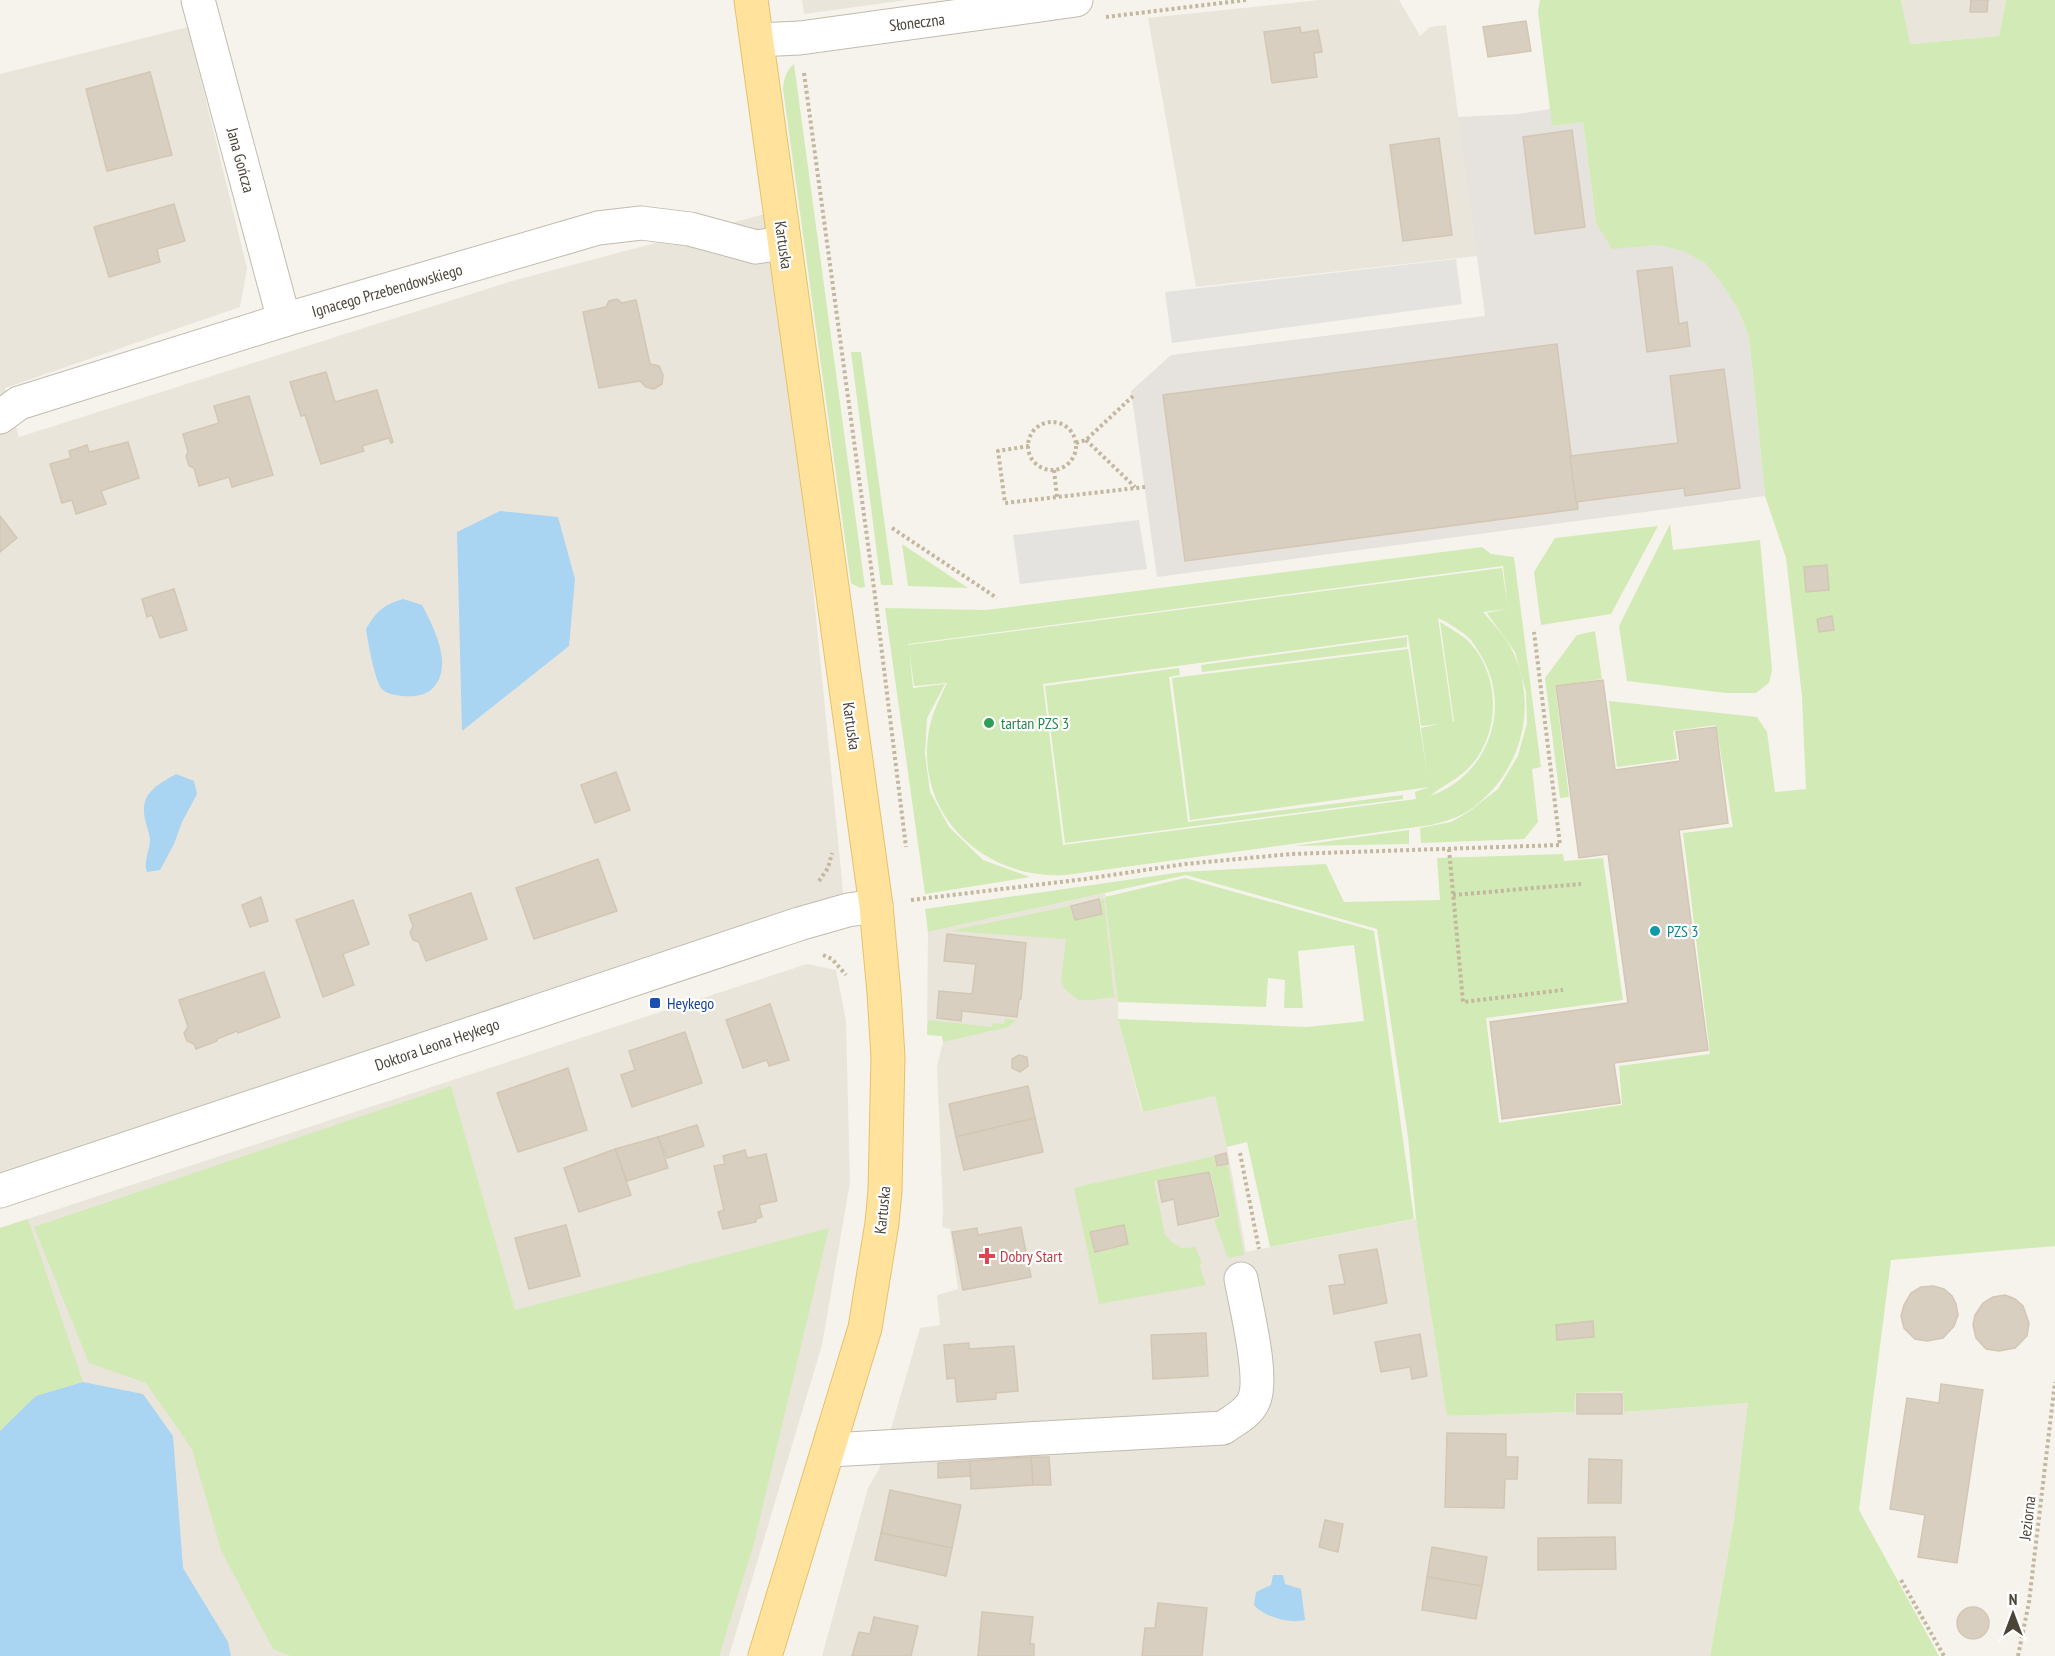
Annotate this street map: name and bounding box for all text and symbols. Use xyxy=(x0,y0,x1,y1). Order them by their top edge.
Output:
street label: Słoneczna xyxy=(888,9,946,35)
street label: Jana Gończa xyxy=(222,124,259,195)
street label: Kartuska xyxy=(771,220,797,270)
street label: Ignacego Przebendowskiego xyxy=(309,259,465,321)
street label: Kartuska xyxy=(839,701,865,751)
place label: tartan PZS 3 xyxy=(1001,713,1069,733)
marker: tartan PZS 3 xyxy=(982,716,996,730)
place label: PZS 3 xyxy=(1667,921,1698,941)
marker: PZS 3 xyxy=(1648,924,1662,938)
place label: Heykego xyxy=(667,993,714,1013)
marker: Heykego xyxy=(648,996,662,1010)
street label: Doktora Leona Heykego xyxy=(372,1013,502,1075)
street label: Kartuska xyxy=(870,1185,894,1235)
place label: Dobry Start xyxy=(1000,1246,1063,1266)
marker: Dobry Start xyxy=(978,1247,996,1265)
street label: Jeziorna xyxy=(2014,1495,2040,1542)
north arrow xyxy=(1983,1584,2043,1644)
text: N xyxy=(2009,1589,2017,1609)

